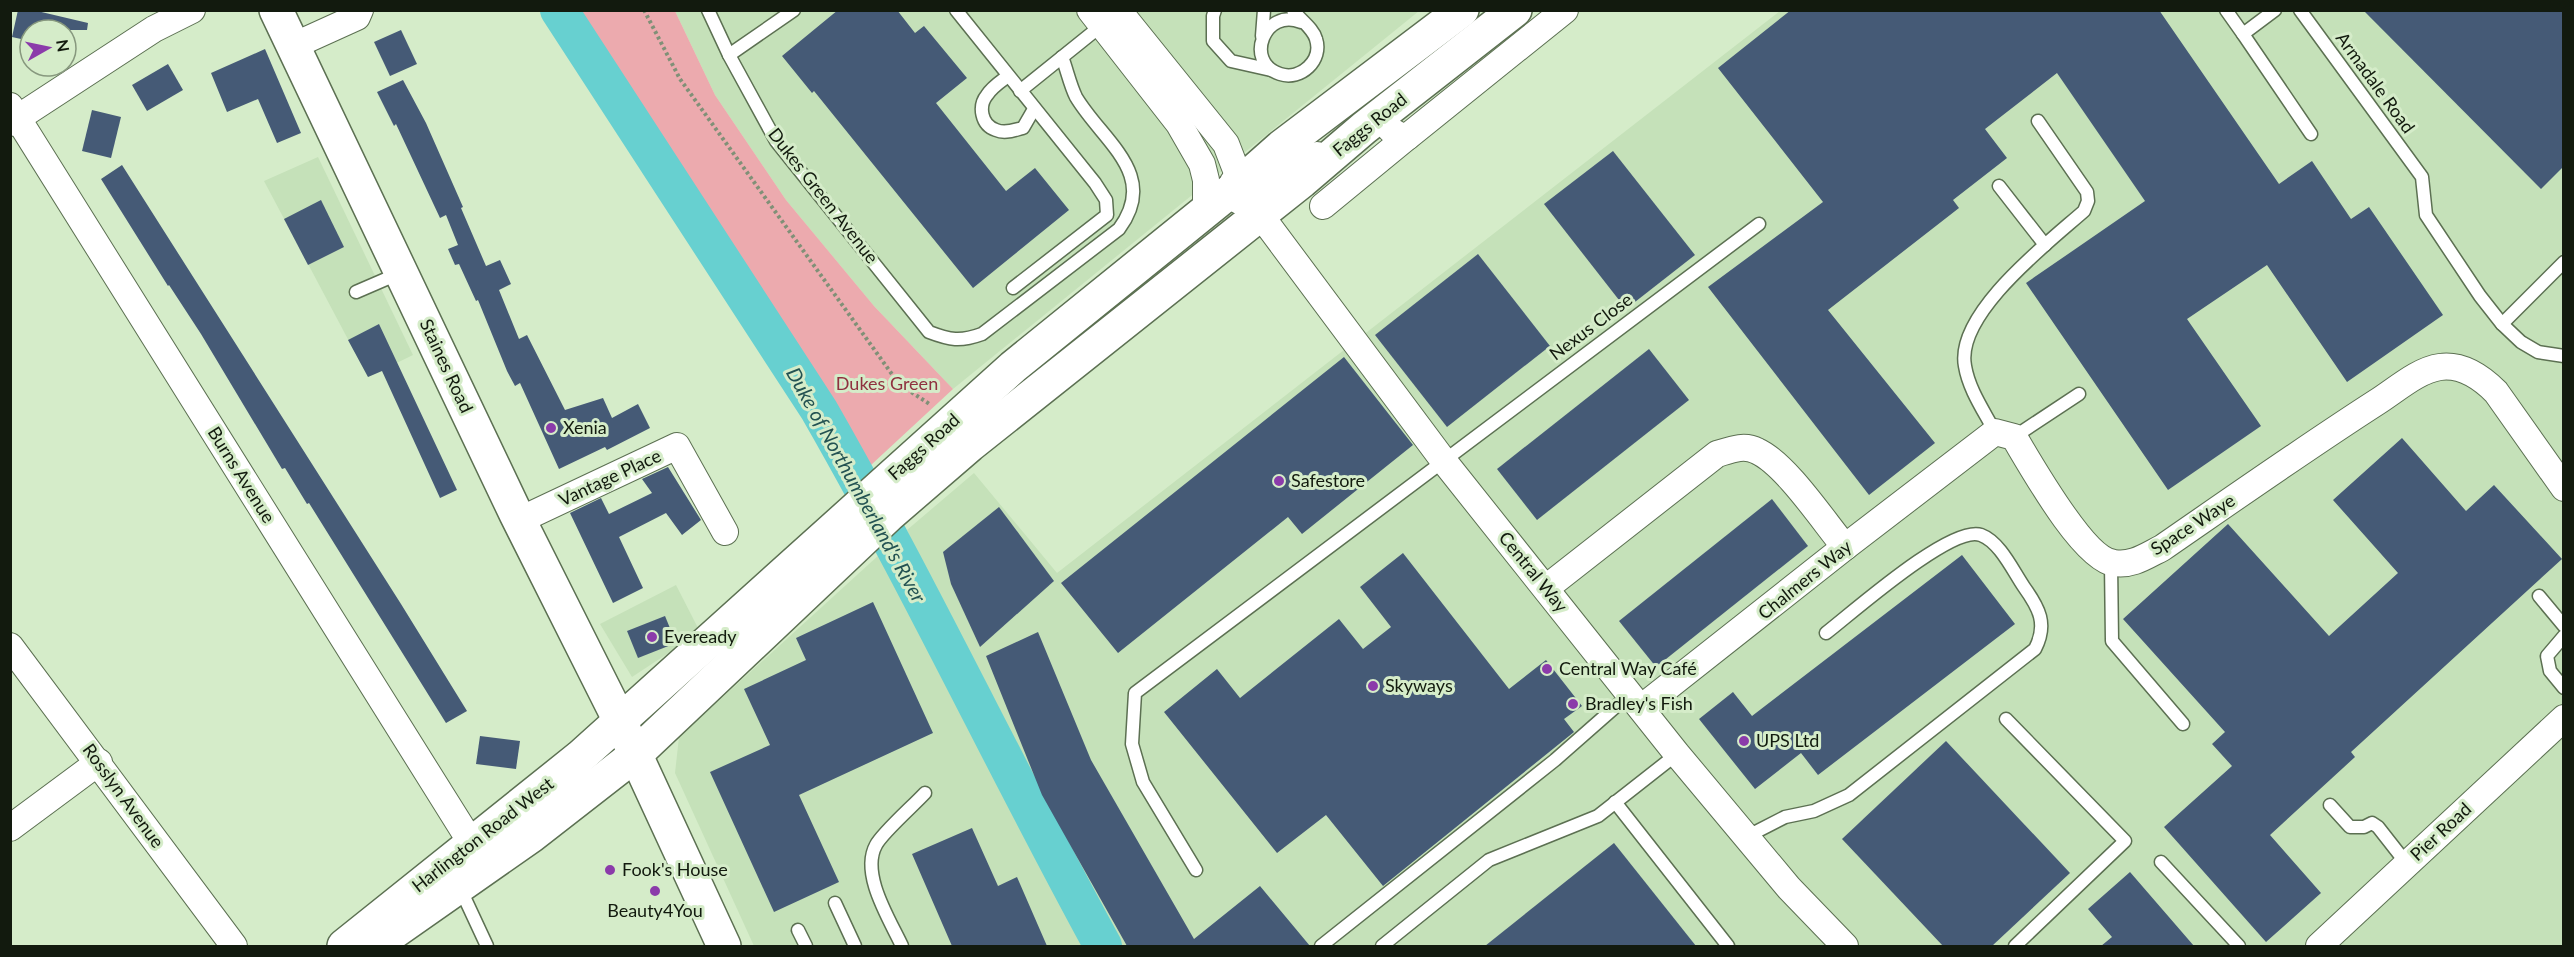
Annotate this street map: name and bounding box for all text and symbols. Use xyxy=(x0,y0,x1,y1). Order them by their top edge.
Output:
north arrow xyxy=(18,18,78,78)
street label: Armadale Road xyxy=(2332,28,2420,137)
text: N xyxy=(53,38,74,53)
street label: Faggs Road xyxy=(1328,88,1411,161)
street label: Dukes Green Avenue xyxy=(764,123,884,268)
street label: Nexus Close xyxy=(1545,288,1636,364)
street label: Staines Road xyxy=(416,315,478,416)
water label: Duke of Northumberland's River xyxy=(782,363,932,607)
park label: Dukes Green xyxy=(836,372,938,394)
street label: Faggs Road xyxy=(883,408,964,484)
place label: Xenia xyxy=(563,416,607,438)
marker: Xenia xyxy=(544,421,558,435)
street label: Burns Avenue xyxy=(204,422,280,527)
street label: Vantage Place xyxy=(555,444,664,510)
place label: Safestore xyxy=(1291,469,1365,491)
marker: Safestore xyxy=(1272,474,1286,488)
street label: Space Waye xyxy=(2146,489,2239,559)
street label: Central Way xyxy=(1495,527,1573,617)
street label: Chalmers Way xyxy=(1753,534,1856,624)
place label: Eveready xyxy=(664,625,737,647)
marker: Eveready xyxy=(645,630,659,644)
place label: Central Way Café xyxy=(1559,657,1697,679)
marker: Central Way Café xyxy=(1540,662,1554,676)
place label: Skyways xyxy=(1385,674,1453,696)
marker: Skyways xyxy=(1366,679,1380,693)
place label: Bradley's Fish xyxy=(1585,692,1693,714)
marker: Bradley's Fish xyxy=(1566,697,1580,711)
place label: UPS Ltd xyxy=(1756,729,1819,751)
marker: UPS Ltd xyxy=(1737,734,1751,748)
street label: Rosslyn Avenue xyxy=(79,739,169,852)
street label: Harlington Road West xyxy=(407,772,558,896)
street label: Pier Road xyxy=(2405,798,2475,865)
place label: Fook's House xyxy=(622,858,728,880)
marker: Fook's House xyxy=(603,863,617,877)
marker: Beauty4You xyxy=(648,884,662,898)
place label: Beauty4You xyxy=(607,899,703,921)

